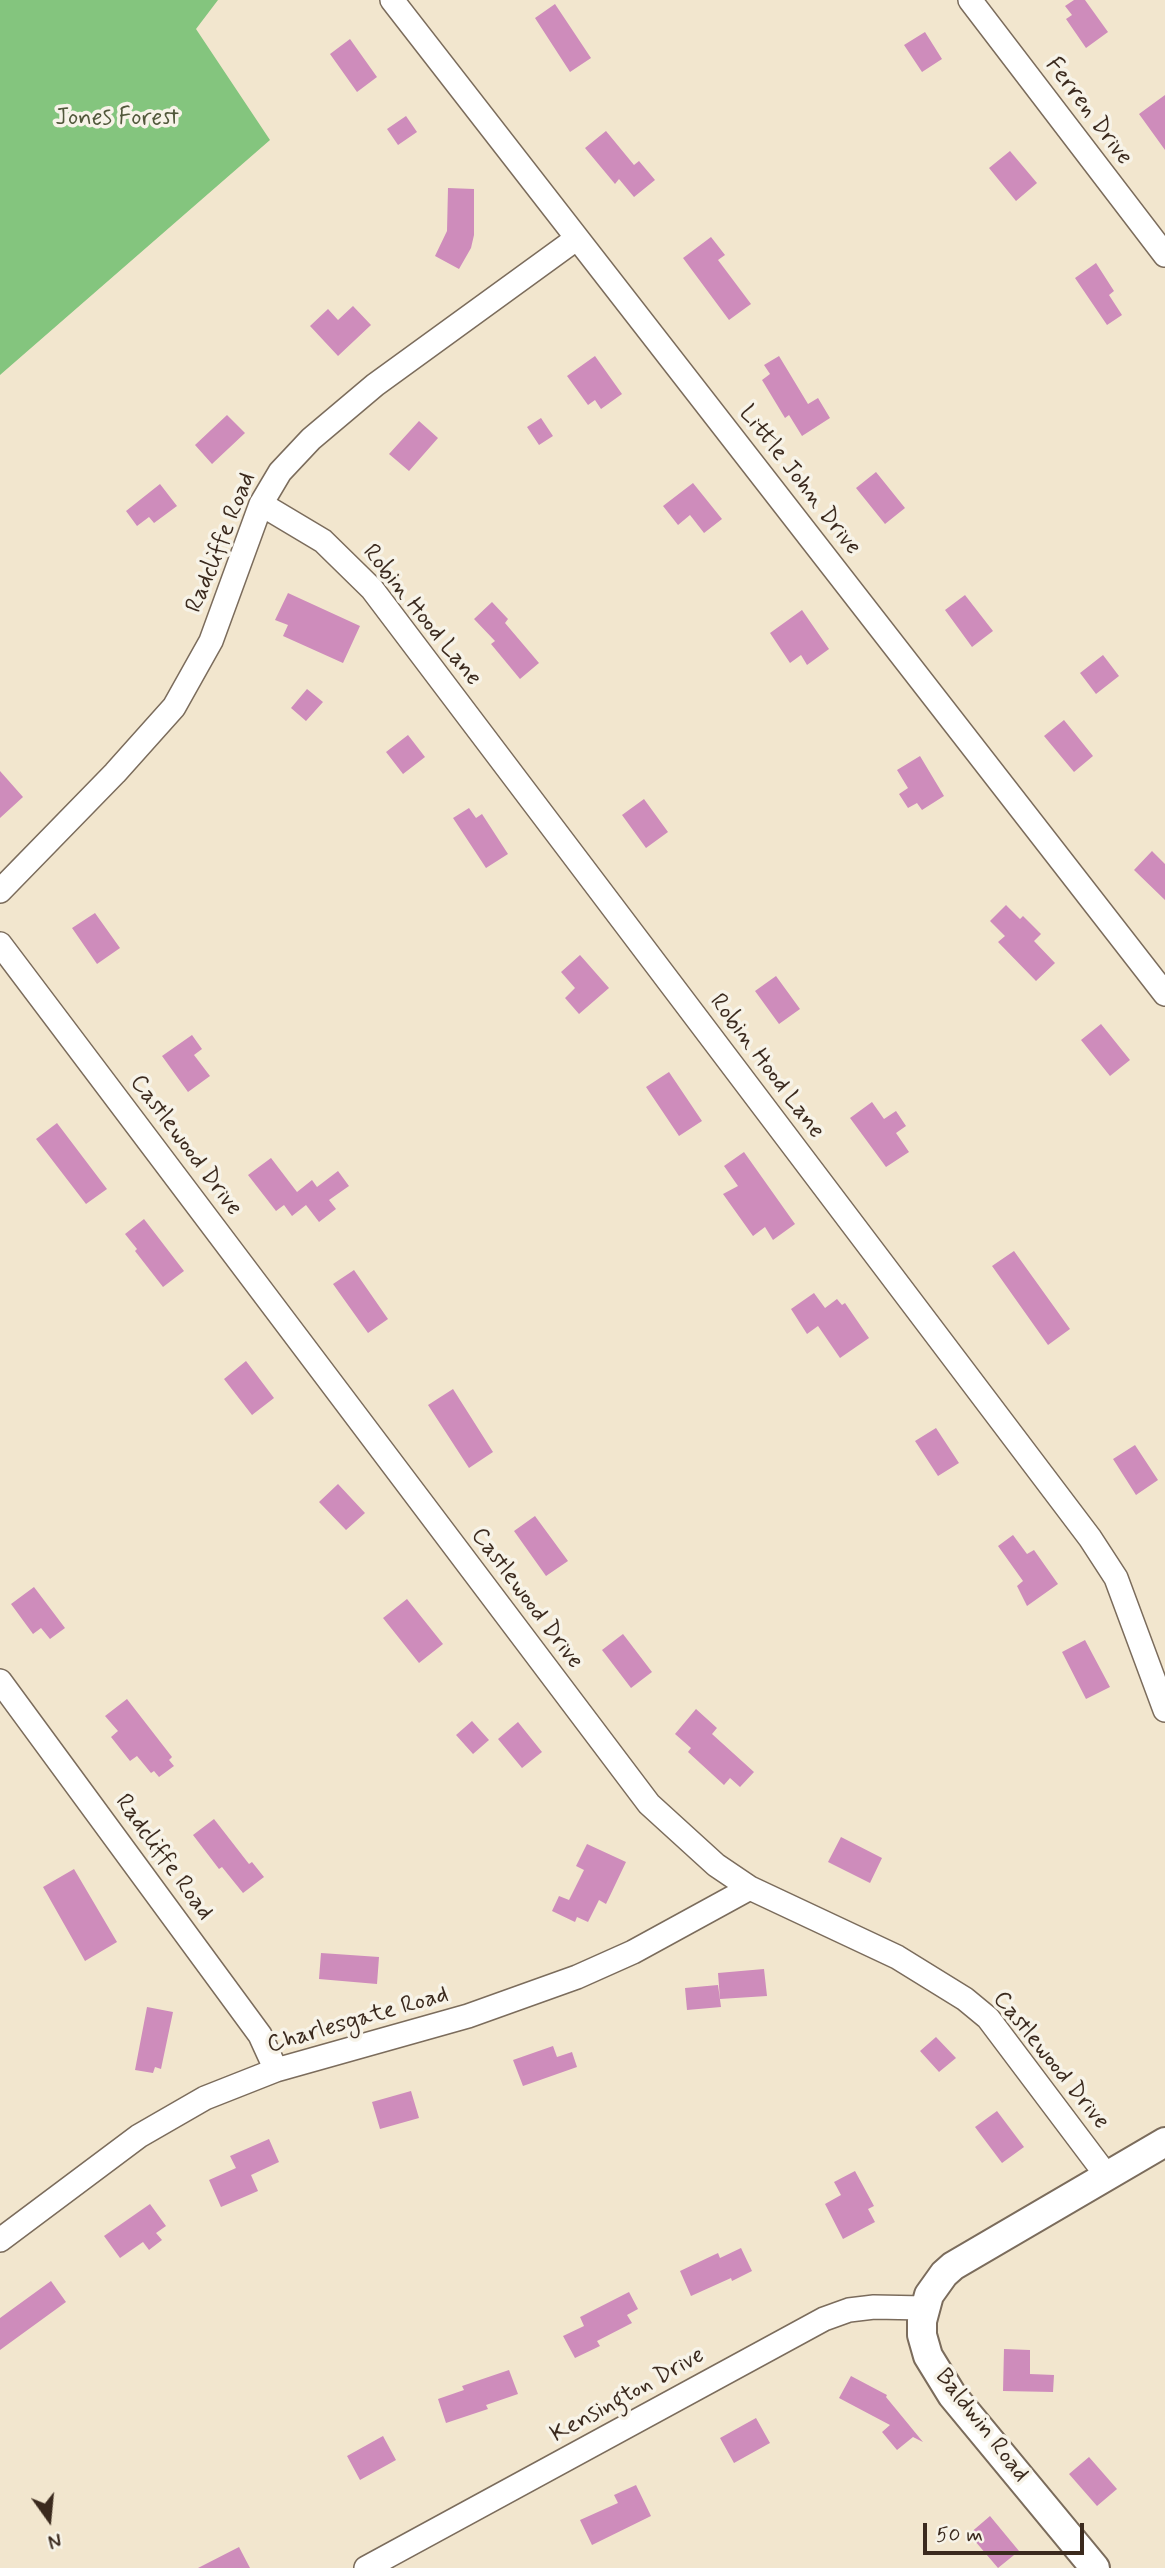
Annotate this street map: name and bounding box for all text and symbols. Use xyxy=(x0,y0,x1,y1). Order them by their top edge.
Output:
street label: Ferren Drive xyxy=(1038,52,1138,172)
park label: Jones Forest xyxy=(55,105,179,133)
street label: Little John Drive xyxy=(732,400,866,562)
street label: Radcliffe Road xyxy=(181,469,263,617)
street label: Robin Hood Lane xyxy=(355,539,487,693)
street label: Robin Hood Lane xyxy=(702,989,830,1145)
street label: Castlewood Drive xyxy=(122,1070,248,1222)
street label: Castlewood Drive xyxy=(463,1523,589,1675)
street label: Radcliffe Road xyxy=(108,1789,218,1927)
street label: Charlesgate Road xyxy=(264,1981,452,2061)
street label: Castlewood Drive xyxy=(985,1986,1115,2136)
street label: Kensington Drive xyxy=(546,2342,710,2450)
street label: Baldwin Road xyxy=(928,2363,1034,2489)
north arrow xyxy=(14,2484,84,2554)
scale bar xyxy=(927,2508,1088,2552)
text: 50 m xyxy=(936,2521,983,2549)
text: N xyxy=(45,2526,64,2553)

